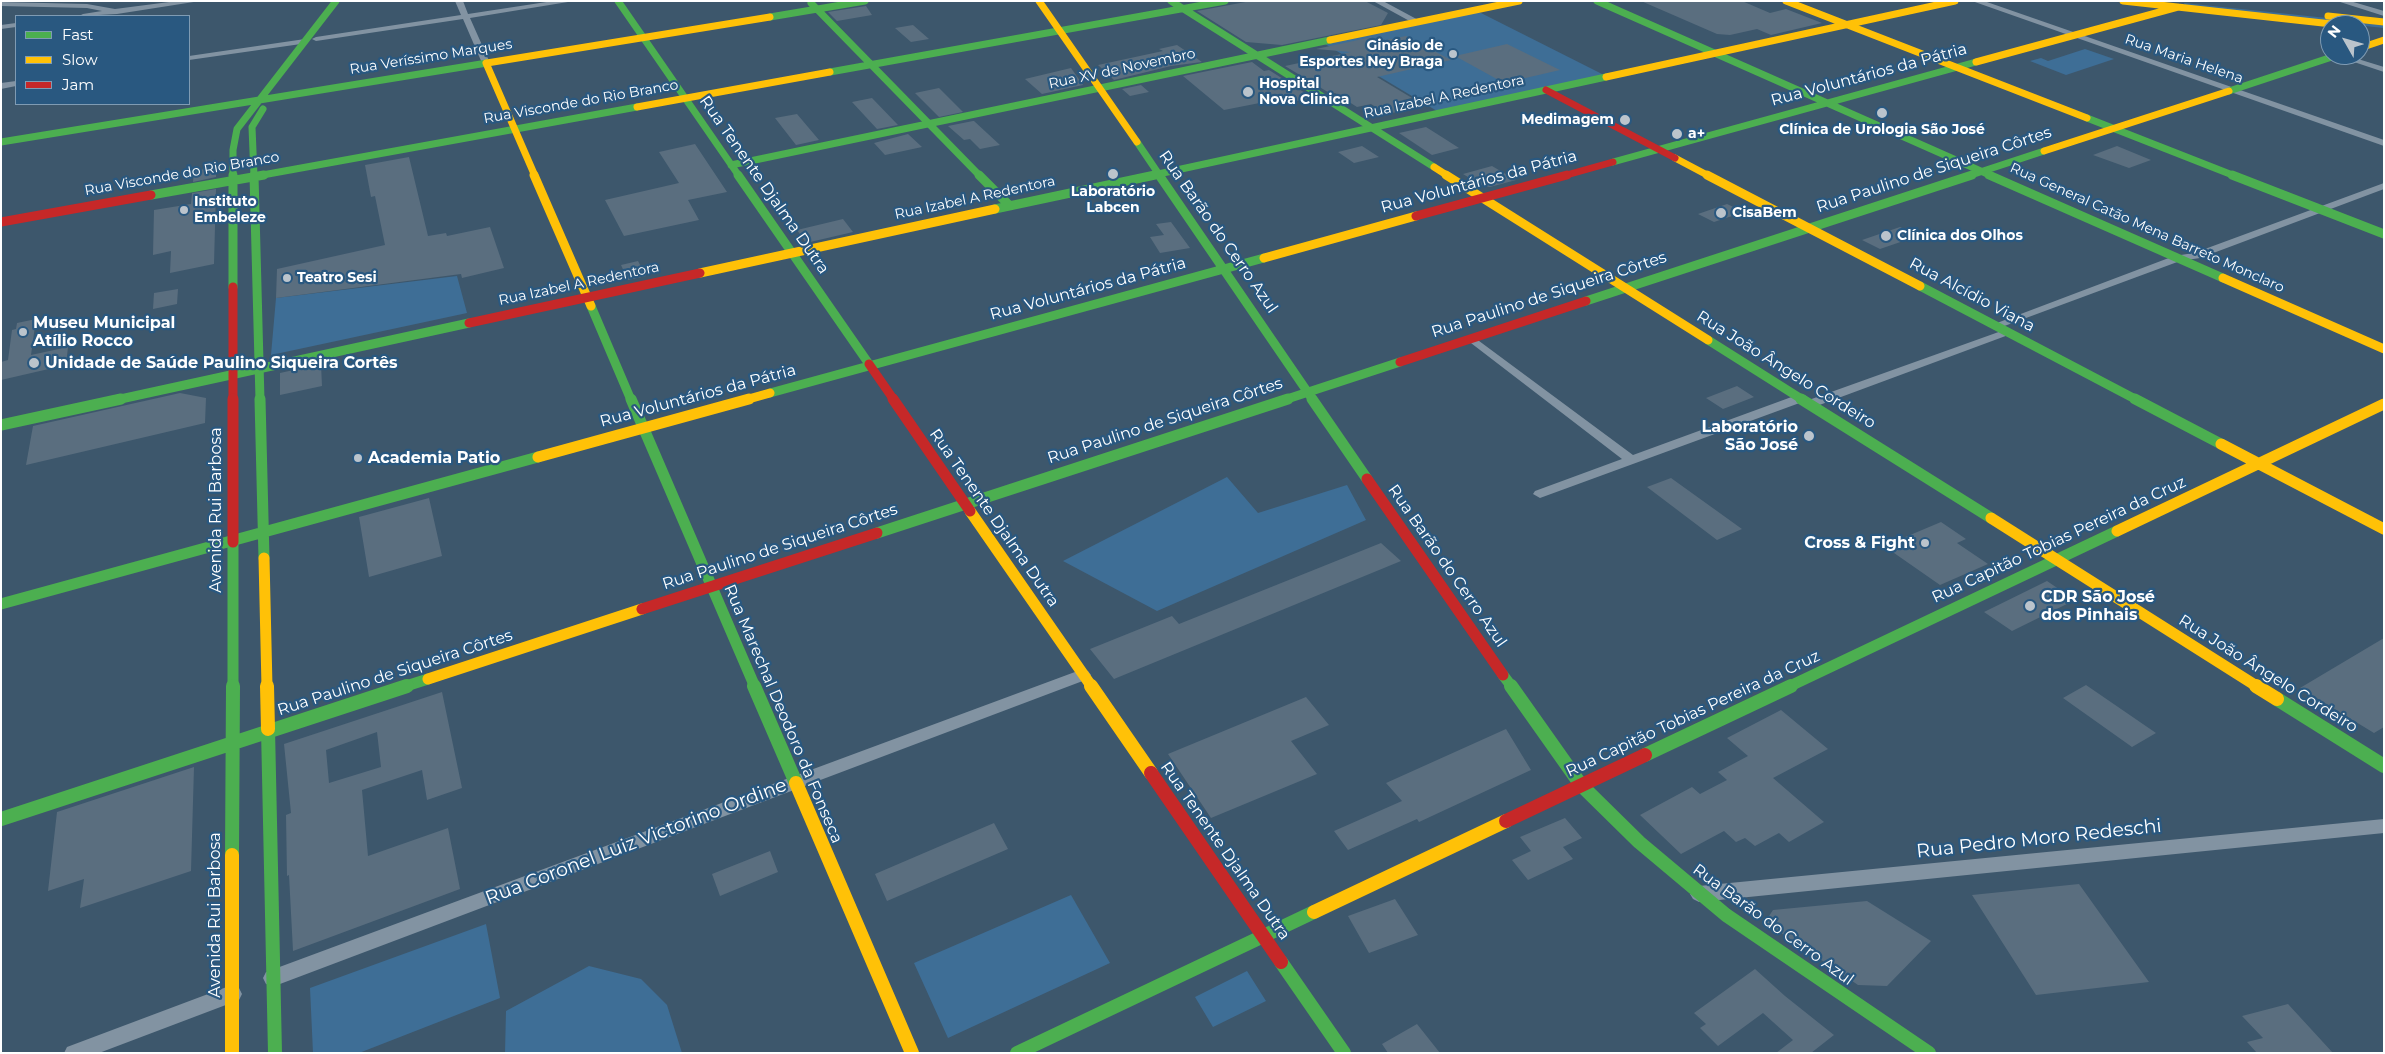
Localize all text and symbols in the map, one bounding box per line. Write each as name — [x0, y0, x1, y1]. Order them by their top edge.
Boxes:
legend — [15, 15, 190, 105]
north arrow — [2320, 15, 2370, 65]
text: N — [2323, 21, 2345, 41]
text: Fast — [62, 25, 93, 44]
street label: Rua Maria Helena — [2123, 31, 2245, 87]
street label: Rua Veríssimo Marques — [349, 36, 513, 78]
place label: Ginásio de Esportes Ney Braga — [1299, 38, 1443, 70]
street label: Rua Voluntários da Pátria — [1769, 40, 1969, 110]
street label: Rua XV de Novembro — [1047, 45, 1197, 93]
marker: Ginásio de Esportes Ney Braga — [1447, 48, 1459, 60]
text: Slow — [62, 50, 98, 69]
street label: Rua Izabel A Redentora — [1362, 72, 1526, 122]
text: Jam — [62, 75, 94, 94]
place label: Hospital Nova Clinica — [1259, 76, 1349, 108]
street label: Rua Visconde do Rio Branco — [482, 77, 680, 127]
marker: Hospital Nova Clinica — [1241, 85, 1255, 99]
street label: Rua Tenente Djalma Dutra — [695, 92, 833, 278]
marker: Clínica de Urologia São José — [1875, 106, 1889, 120]
place label: Medimagem — [1521, 112, 1614, 128]
marker: Medimagem — [1618, 113, 1632, 127]
place label: Clínica de Urologia São José — [1779, 122, 1985, 138]
street label: Rua Paulino de Siqueira Côrtes — [1814, 123, 2054, 217]
place label: a+ — [1688, 126, 1705, 142]
marker: a+ — [1670, 127, 1684, 141]
street label: Rua Barão do Cerro Azul — [1154, 147, 1282, 317]
street label: Rua Voluntários da Pátria — [1379, 147, 1579, 217]
street label: Rua Visconde do Rio Branco — [83, 149, 281, 199]
street label: Rua General Catão Mena Barreto Monclaro — [2007, 160, 2287, 296]
marker: Laboratório Labcen — [1106, 167, 1120, 181]
street label: Rua Izabel A Redentora — [893, 173, 1057, 223]
place label: Laboratório Labcen — [1071, 184, 1155, 216]
place label: Instituto Embeleze — [194, 194, 266, 226]
marker: Instituto Embeleze — [178, 204, 190, 216]
place label: CisaBem — [1732, 205, 1797, 221]
marker: CisaBem — [1714, 206, 1728, 220]
place label: Clínica dos Olhos — [1897, 228, 2023, 244]
marker: Clínica dos Olhos — [1879, 229, 1893, 243]
street label: Rua Paulino de Siqueira Côrtes — [1429, 248, 1669, 342]
street label: Rua Voluntários da Pátria — [988, 254, 1188, 324]
street label: Rua Alcídio Viana — [1906, 254, 2038, 336]
street label: Rua Izabel A Redentora — [497, 259, 661, 309]
place label: Teatro Sesi — [297, 270, 377, 286]
marker: Teatro Sesi — [281, 272, 293, 284]
street label: Rua João Ângelo Cordeiro — [1693, 307, 1879, 433]
place label: Museu Municipal Atílio Rocco — [33, 313, 175, 351]
marker: Museu Municipal Atílio Rocco — [17, 326, 29, 338]
place label: Unidade de Saúde Paulino Siqueira Cortês — [45, 353, 398, 373]
marker: Unidade de Saúde Paulino Siqueira Cortês — [27, 356, 41, 370]
street label: Rua Voluntários da Pátria — [598, 361, 798, 431]
street label: Rua Paulino de Siqueira Côrtes — [1045, 374, 1285, 468]
place label: Laboratório São José — [1701, 417, 1798, 455]
street label: Rua Tenente Djalma Dutra — [925, 425, 1063, 611]
street label: Avenida Rui Barbosa — [206, 427, 226, 593]
marker: Laboratório São José — [1802, 429, 1816, 443]
place label: Academia Patio — [368, 448, 500, 468]
marker: Academia Patio — [352, 452, 364, 464]
street label: Rua Capitão Tobias Pereira da Cruz — [1929, 473, 2189, 607]
street label: Rua Barão do Cerro Azul — [1383, 481, 1511, 651]
street label: Rua Paulino de Siqueira Côrtes — [660, 500, 900, 594]
place label: Cross & Fight — [1804, 533, 1915, 553]
marker: Cross & Fight — [1919, 537, 1931, 549]
street label: Rua Marechal Deodoro da Fonseca — [720, 582, 846, 846]
place label: CDR São José dos Pinhais — [2041, 587, 2155, 625]
marker: CDR São José dos Pinhais — [2023, 599, 2037, 613]
street label: Rua João Ângelo Cordeiro — [2175, 611, 2361, 737]
street label: Rua Paulino de Siqueira Côrtes — [275, 626, 515, 720]
street label: Rua Capitão Tobias Pereira da Cruz — [1563, 647, 1823, 781]
street label: Rua Tenente Djalma Dutra — [1156, 758, 1294, 944]
street label: Rua Coronel Luiz Victorino Ordine — [482, 774, 790, 910]
street label: Rua Pedro Moro Redeschi — [1915, 815, 2163, 863]
street label: Avenida Rui Barbosa — [205, 832, 225, 998]
street label: Rua Barão do Cerro Azul — [1689, 860, 1857, 990]

